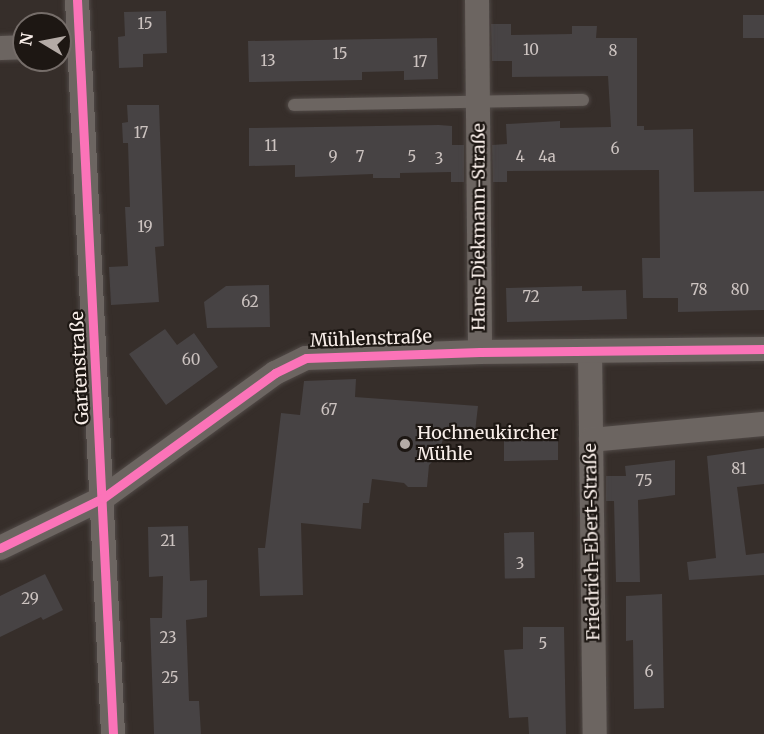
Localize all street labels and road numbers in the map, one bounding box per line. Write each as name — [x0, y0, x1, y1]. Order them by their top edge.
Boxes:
street label: Hans-Diekmann-Straße — [468, 123, 490, 331]
street label: Gartenstraße — [66, 311, 94, 425]
street label: Mühlenstraße — [310, 326, 432, 352]
street label: Friedrich-Ebert-Straße — [579, 443, 605, 641]

